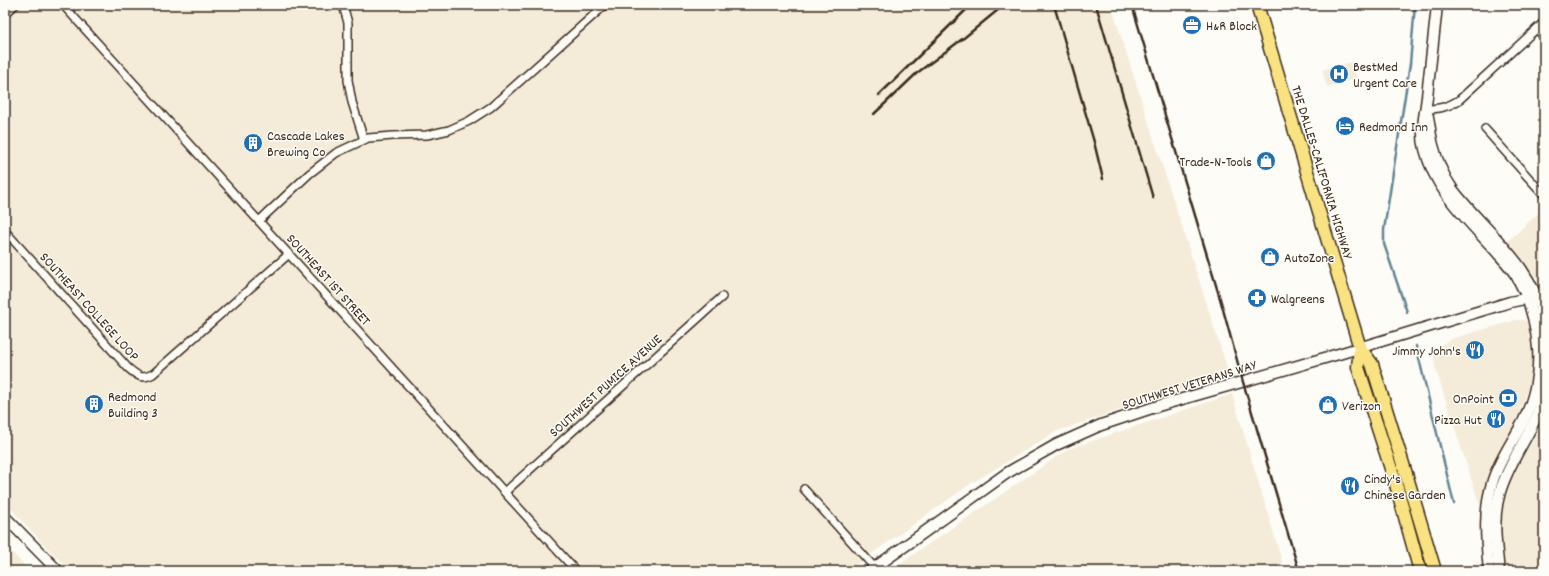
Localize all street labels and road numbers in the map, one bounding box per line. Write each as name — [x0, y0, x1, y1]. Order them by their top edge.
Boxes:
street label: THE DALLES-CALIFORNIA HIGHWAY — [1285, 83, 1357, 263]
street label: SOUTHEAST 1ST STREET — [281, 230, 375, 331]
street label: SOUTHEAST COLLEGE LOOP — [34, 249, 143, 366]
street label: SOUTHWEST PUMICE AVENUE — [545, 330, 668, 443]
street label: SOUTHWEST VETERANS WAY — [1120, 356, 1260, 416]

